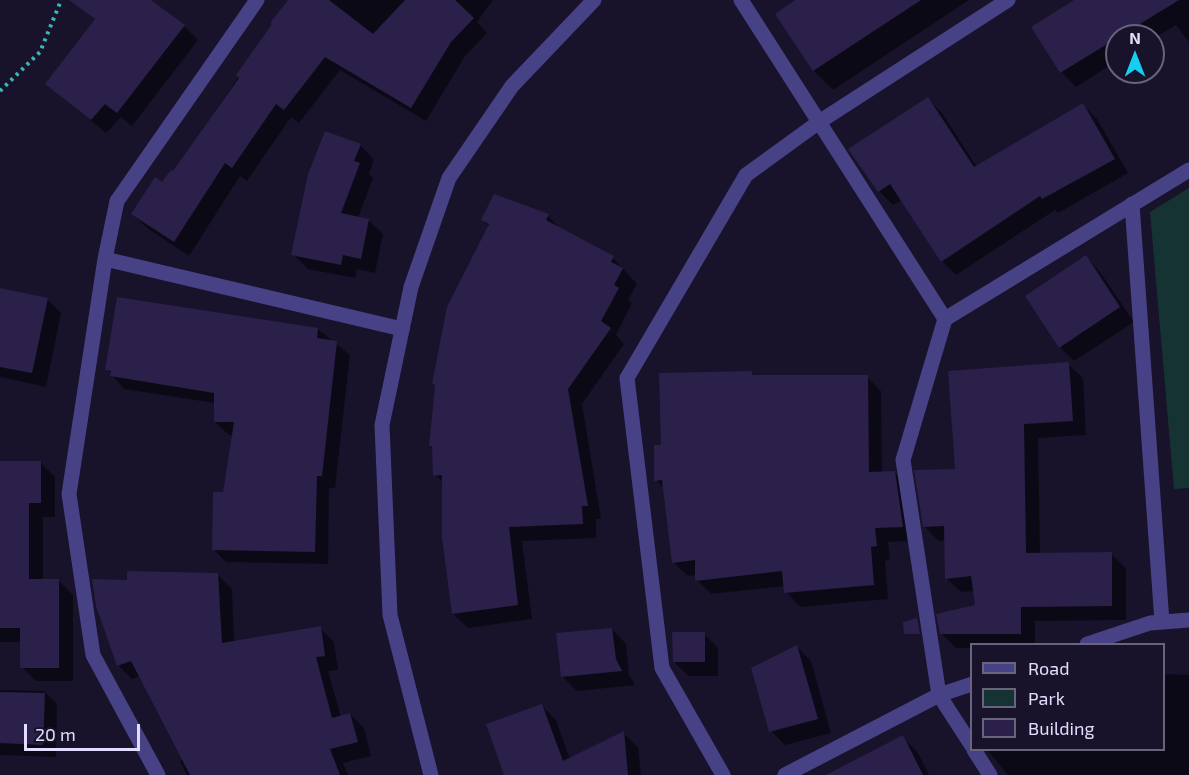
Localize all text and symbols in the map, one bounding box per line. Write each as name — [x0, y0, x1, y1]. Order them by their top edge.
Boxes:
north arrow — [1105, 24, 1165, 84]
text: N — [1129, 28, 1141, 47]
legend — [970, 643, 1165, 751]
text: Road — [1028, 657, 1069, 679]
text: Park — [1028, 687, 1065, 709]
scale bar — [27, 712, 142, 750]
text: Building — [1028, 717, 1095, 739]
text: 20 m — [35, 723, 76, 745]

